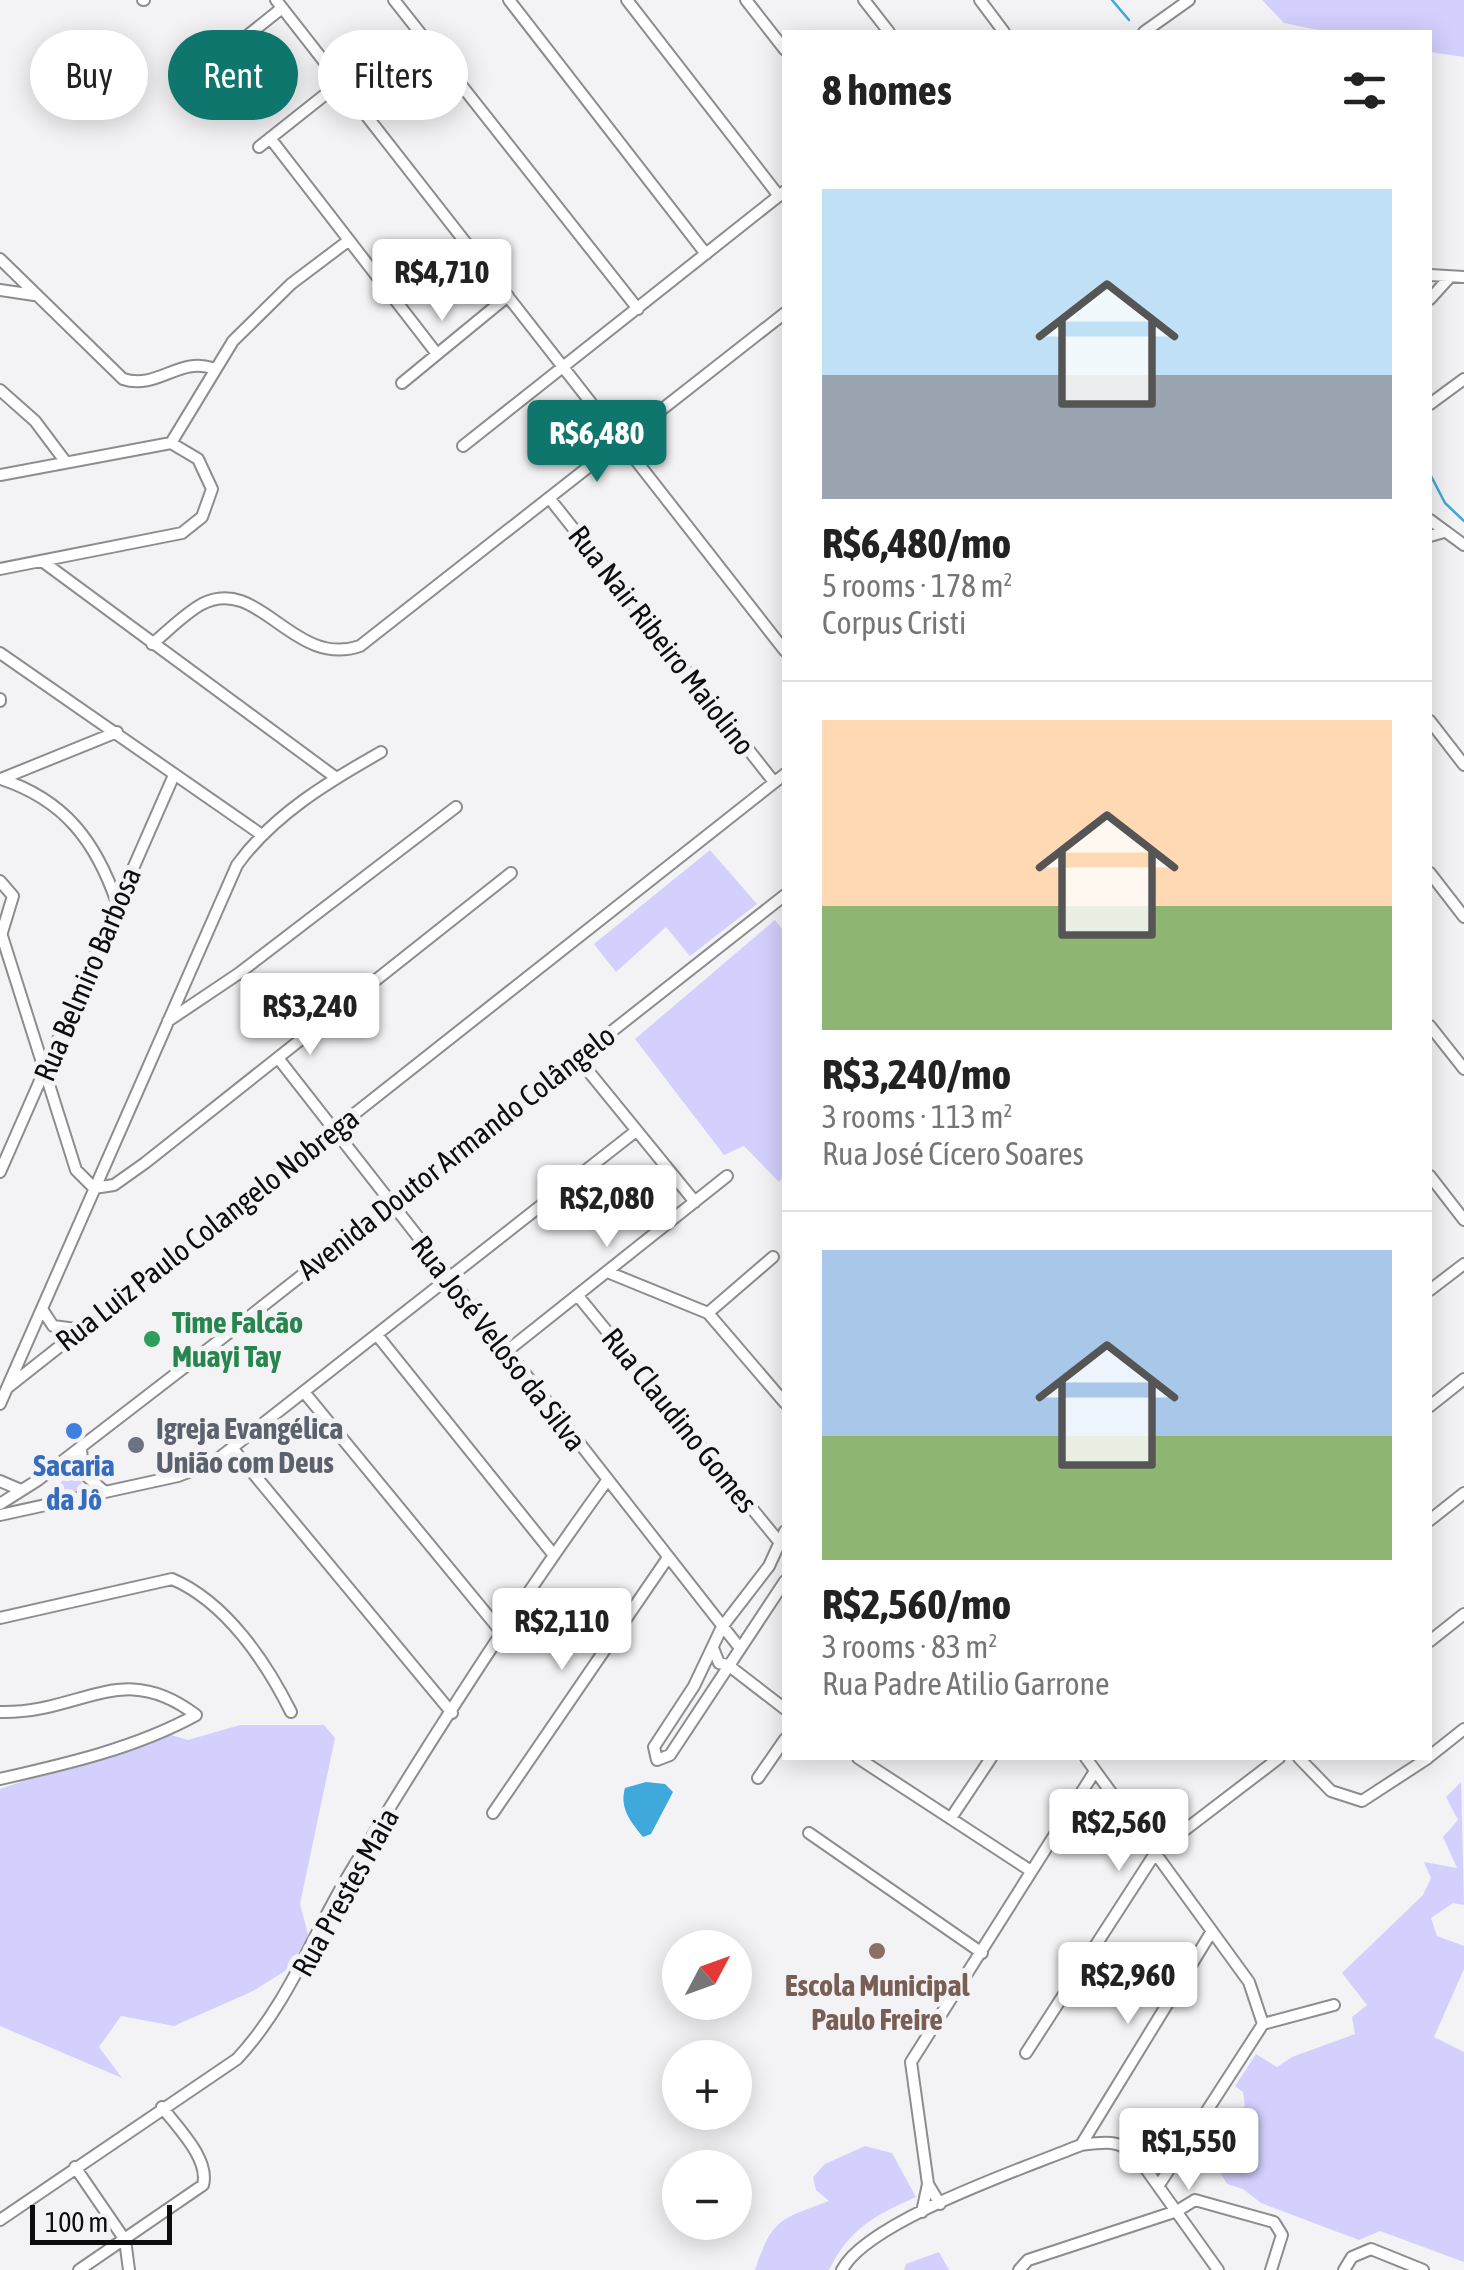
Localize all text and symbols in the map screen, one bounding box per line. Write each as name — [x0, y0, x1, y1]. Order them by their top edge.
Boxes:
chip: Buy — [30, 30, 148, 120]
chip: Rent — [168, 30, 298, 120]
chip: Filters — [318, 30, 468, 120]
icon: filters — [1337, 63, 1392, 118]
text: 8 homes — [822, 66, 952, 114]
pin: R$4,710 — [350, 239, 534, 324]
text: R$4,710 — [394, 253, 490, 290]
icon: home — [1017, 254, 1197, 434]
pin: R$6,480 — [505, 400, 689, 485]
text: R$6,480 — [549, 414, 645, 451]
street label: Rua Nair Ribeiro Maiolino — [562, 519, 762, 761]
text: R$6,480/mo — [822, 519, 1011, 567]
text: 5 rooms · 178 m² — [822, 567, 1012, 604]
text: Corpus Cristi — [822, 604, 966, 641]
icon: home — [1017, 785, 1197, 965]
street label: Rua Belmiro Barbosa — [27, 862, 147, 1086]
pin: R$3,240 — [218, 973, 402, 1058]
text: R$3,240 — [262, 987, 358, 1024]
street label: Avenida Doutor Armando Colângelo — [291, 1018, 621, 1286]
text: R$3,240/mo — [822, 1050, 1011, 1098]
text: 3 rooms · 113 m² — [822, 1098, 1012, 1135]
street label: Rua Luiz Paulo Colangelo Nobrega — [49, 1100, 365, 1358]
text: Rua José Cícero Soares — [822, 1135, 1084, 1172]
pin: R$2,080 — [515, 1165, 699, 1250]
text: R$2,080 — [559, 1179, 655, 1216]
street label: Rua José Veloso da Silva — [405, 1229, 593, 1457]
place label: Time Falcão Muayi Tay — [172, 1305, 303, 1373]
icon: home — [1017, 1315, 1197, 1495]
street label: Rua Claudino Gomes — [595, 1321, 765, 1519]
marker: Time Falcão Muayi Tay — [141, 1328, 163, 1350]
place label: Igreja Evangélica União com Deus — [156, 1411, 343, 1479]
marker: Sacaria da Jô — [63, 1420, 85, 1442]
marker: Igreja Evangélica União com Deus — [125, 1434, 147, 1456]
place label: Sacaria da Jô — [33, 1448, 115, 1516]
text: R$2,560/mo — [822, 1580, 1011, 1628]
pin: R$2,110 — [470, 1588, 654, 1673]
text: R$2,110 — [514, 1602, 610, 1639]
text: 3 rooms · 83 m² — [822, 1628, 997, 1665]
text: Rua Padre Atilio Garrone — [822, 1665, 1110, 1702]
pin: R$2,560 — [1027, 1789, 1211, 1874]
street label: Rua Prestes Maia — [285, 1802, 405, 1982]
text: R$2,560 — [1071, 1803, 1167, 1840]
north arrow — [662, 1930, 752, 2020]
map controls — [662, 1930, 752, 2240]
marker: Escola Municipal Paulo Freire — [866, 1940, 888, 1962]
pin: R$2,960 — [1036, 1942, 1220, 2027]
text: R$2,960 — [1080, 1956, 1176, 1993]
place label: Escola Municipal Paulo Freire — [785, 1968, 970, 2036]
button: + — [662, 2040, 752, 2130]
pin: R$1,550 — [1097, 2108, 1281, 2193]
text: R$1,550 — [1141, 2122, 1237, 2159]
button: − — [662, 2150, 752, 2240]
scale bar — [30, 2200, 172, 2244]
text: 100 m — [45, 2206, 108, 2238]

